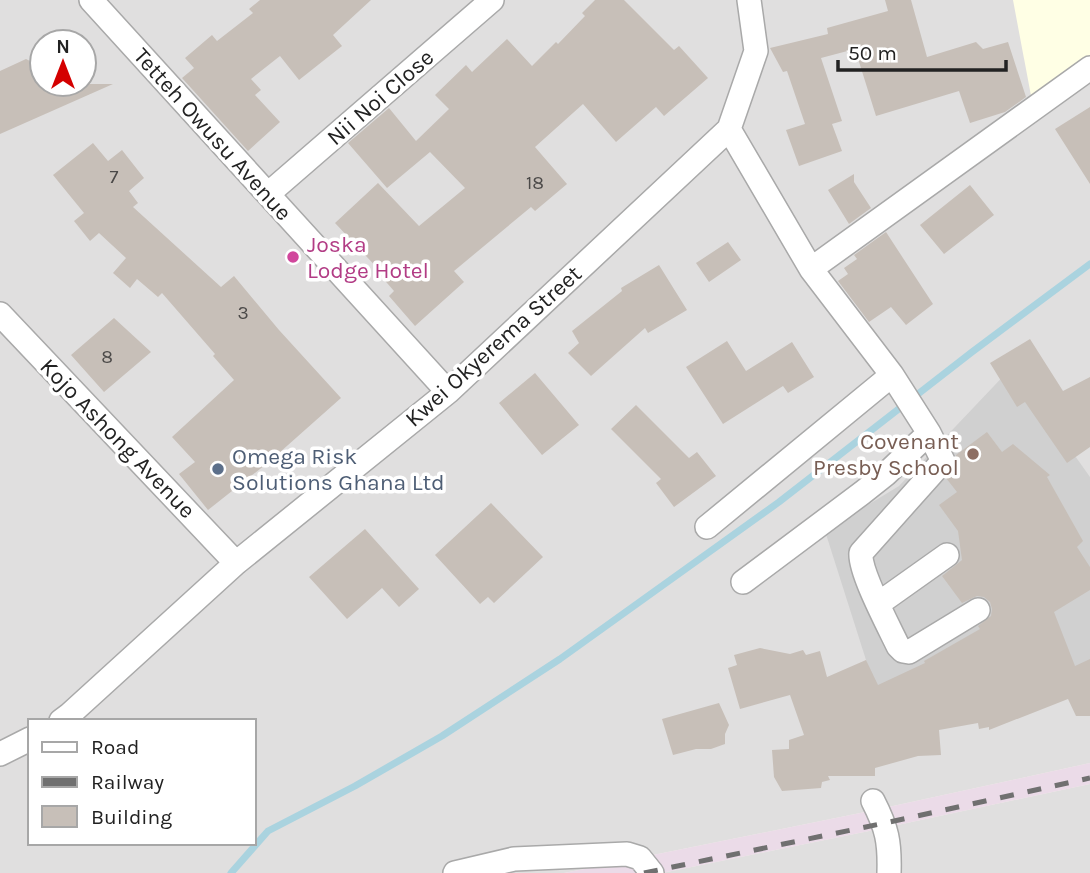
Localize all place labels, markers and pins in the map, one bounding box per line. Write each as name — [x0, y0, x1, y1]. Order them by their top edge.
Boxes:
place label: Joska Lodge Hotel — [307, 231, 429, 284]
marker: Joska Lodge Hotel — [285, 249, 301, 265]
place label: Covenant Presby School — [813, 428, 959, 481]
place label: Omega Risk Solutions Ghana Ltd — [232, 443, 445, 496]
marker: Covenant Presby School — [965, 446, 981, 462]
marker: Omega Risk Solutions Ghana Ltd — [210, 461, 226, 477]

